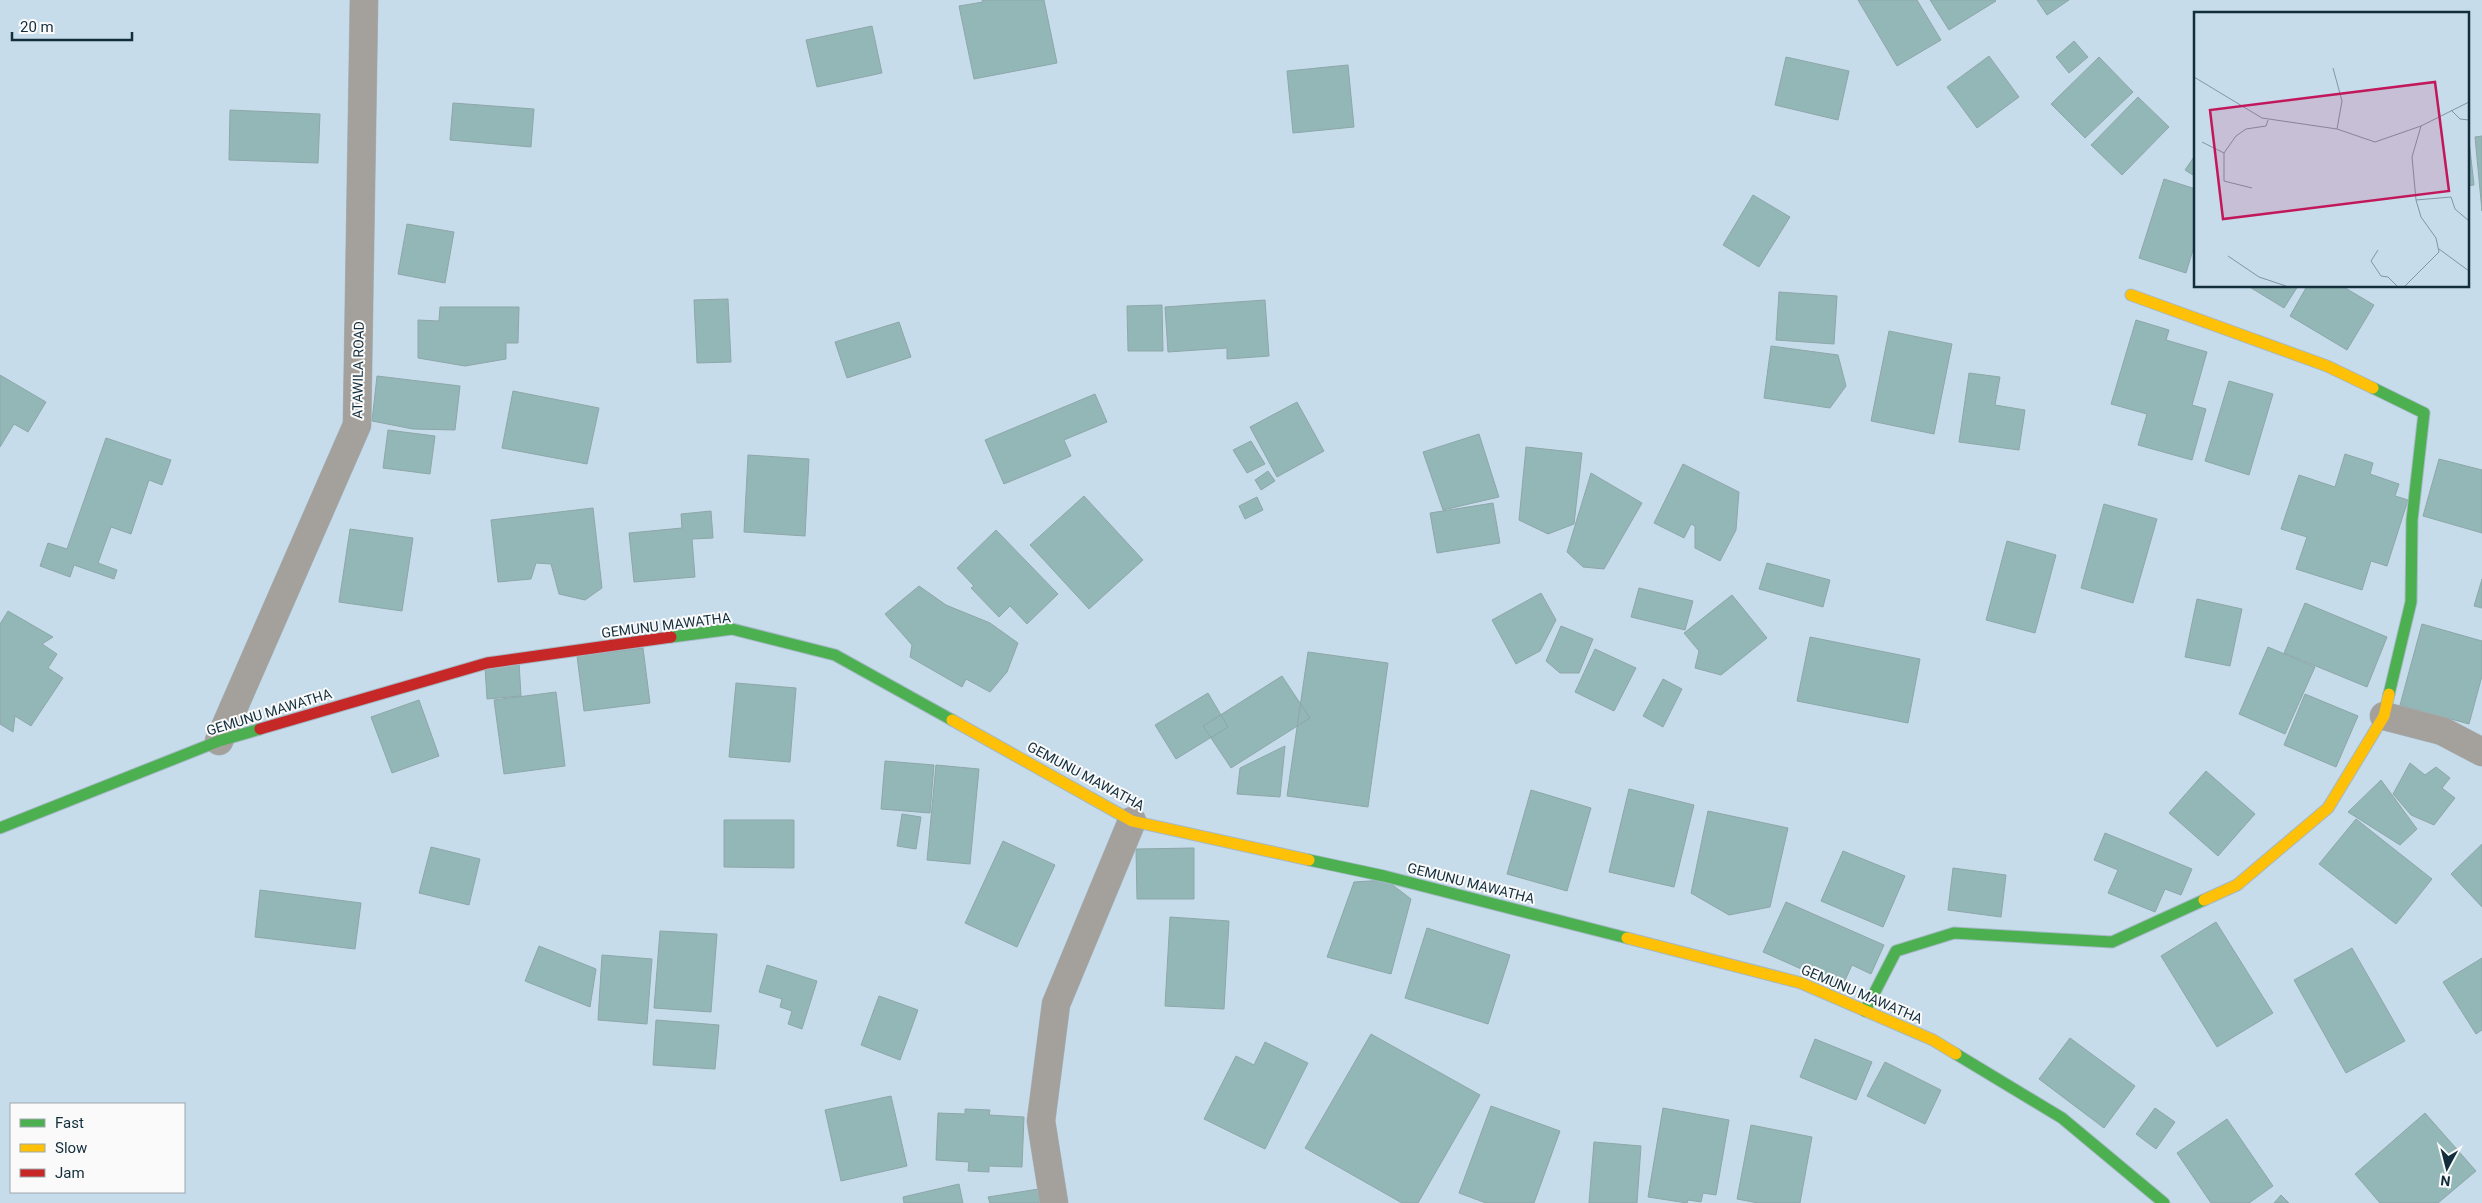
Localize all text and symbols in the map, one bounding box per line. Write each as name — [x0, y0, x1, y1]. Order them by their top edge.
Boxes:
scale bar — [12, 10, 132, 42]
inset map — [2194, 12, 2470, 288]
text: 20 m — [20, 18, 54, 36]
street label: ATAWILA ROAD — [349, 321, 367, 419]
street label: GEMUNU MAWATHA — [600, 609, 732, 641]
street label: GEMUNU MAWATHA — [204, 685, 334, 739]
street label: GEMUNU MAWATHA — [1025, 738, 1147, 814]
street label: GEMUNU MAWATHA — [1406, 859, 1536, 907]
street label: GEMUNU MAWATHA — [1799, 961, 1925, 1027]
legend — [10, 1103, 185, 1193]
text: Fast — [55, 1114, 84, 1132]
text: Slow — [55, 1139, 87, 1157]
north arrow — [2422, 1143, 2472, 1193]
text: Jam — [55, 1164, 85, 1182]
text: N — [2440, 1172, 2451, 1189]

